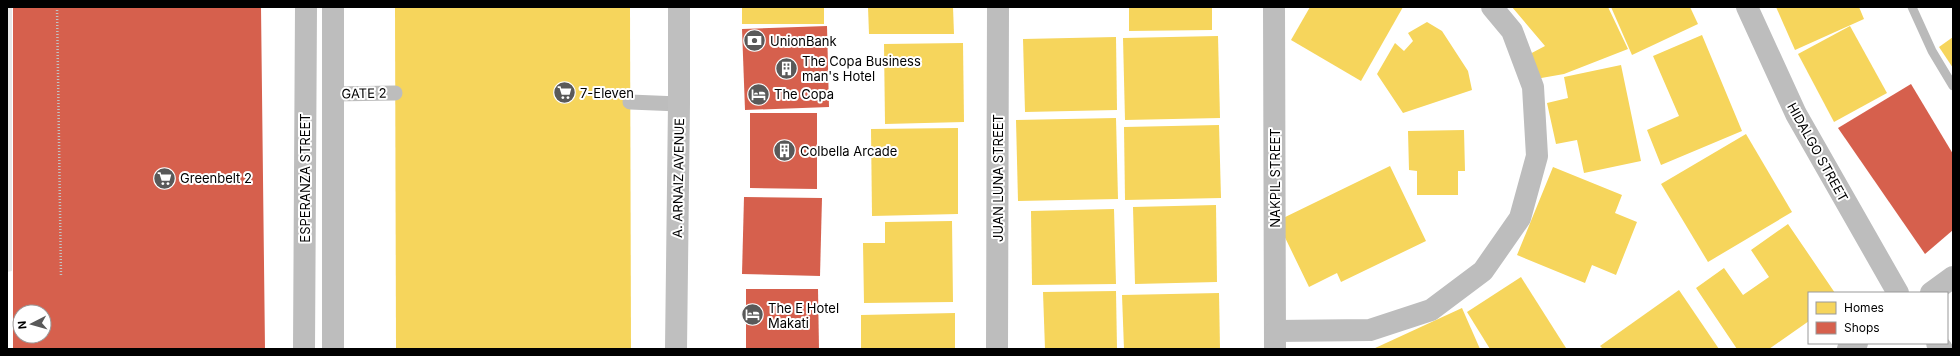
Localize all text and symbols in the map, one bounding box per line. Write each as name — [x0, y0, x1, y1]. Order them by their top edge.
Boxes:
bank icon: UnionBank — [741, 28, 767, 54]
place label: UnionBank — [770, 33, 837, 49]
place label: The Copa Business man's Hotel — [802, 53, 921, 84]
building icon: The Copa Business man's Hotel — [773, 55, 799, 81]
supermarket icon: 7-Eleven — [551, 80, 577, 106]
hotel icon: The Copa — [746, 81, 772, 107]
street label: GATE 2 — [341, 85, 387, 101]
place label: 7-Eleven — [580, 85, 634, 101]
place label: The Copa — [774, 86, 834, 102]
street label: HIDALGO STREET — [1784, 100, 1852, 204]
street label: ESPERANZA STREET — [297, 113, 313, 243]
street label: JUAN LUNA STREET — [990, 114, 1006, 242]
street label: A. ARNAIZ AVENUE — [669, 118, 687, 238]
street label: NAKPIL STREET — [1267, 128, 1283, 228]
building icon: Colbella Arcade — [771, 138, 797, 164]
place label: Colbella Arcade — [800, 143, 897, 159]
supermarket icon: Greenbelt 2 — [151, 165, 177, 191]
place label: Greenbelt 2 — [180, 170, 252, 186]
legend — [1808, 292, 1948, 344]
place label: The E Hotel Makati — [768, 300, 839, 331]
text: Homes — [1844, 300, 1884, 315]
hotel icon: The E Hotel Makati — [739, 302, 765, 328]
north arrow — [12, 304, 52, 344]
text: N — [15, 320, 29, 330]
text: Shops — [1844, 320, 1880, 335]

